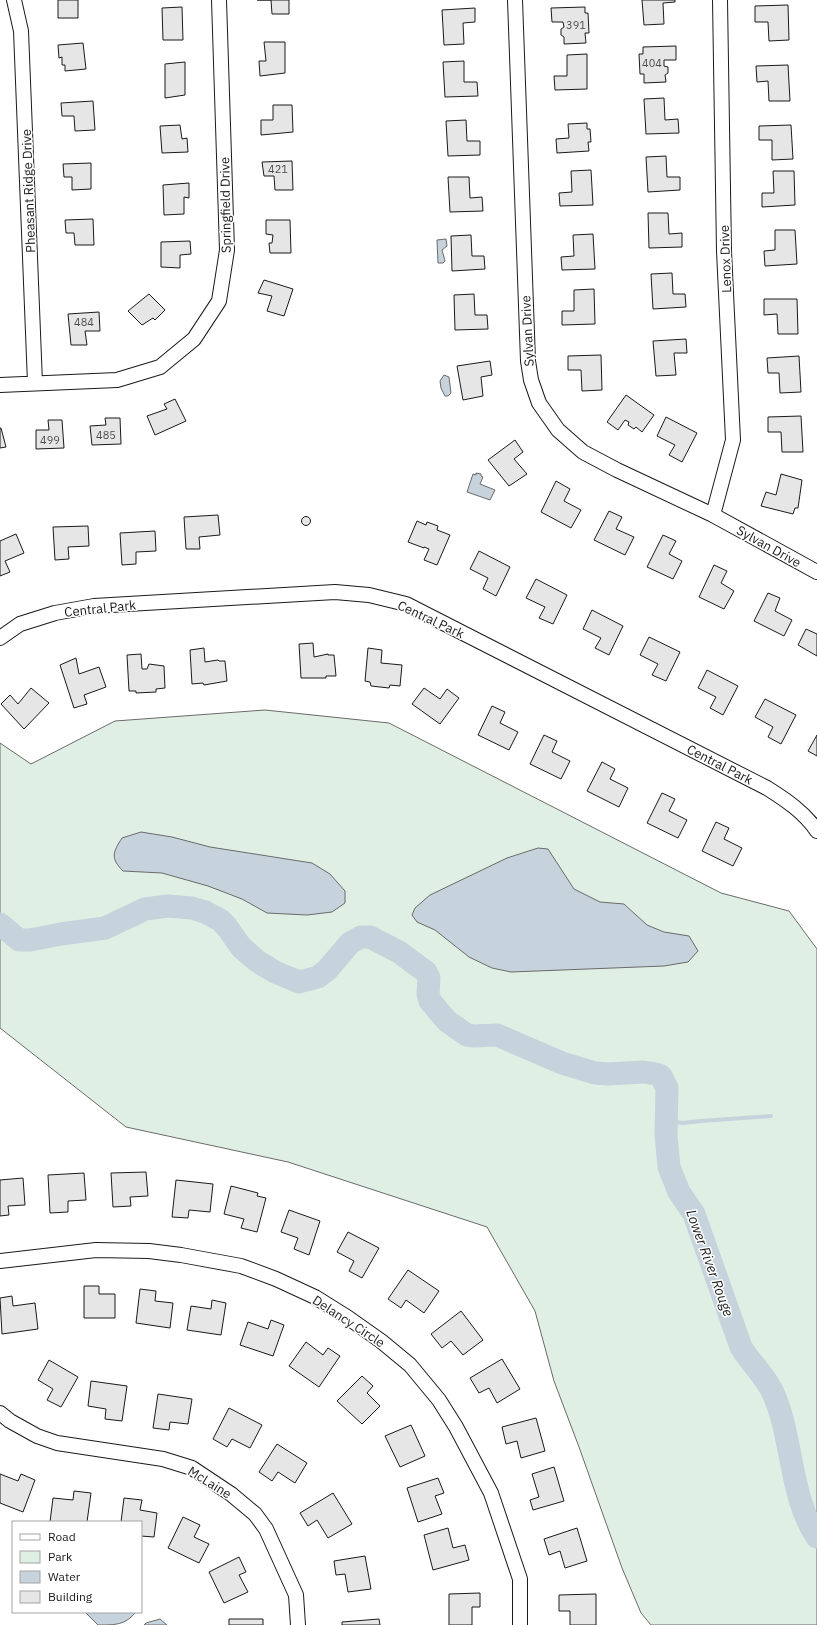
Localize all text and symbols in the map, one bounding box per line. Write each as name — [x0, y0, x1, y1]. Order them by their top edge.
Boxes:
house number: 391 — [566, 18, 586, 32]
house number: 404 — [642, 56, 662, 70]
street label: Pheasant Ridge Drive — [18, 129, 39, 253]
street label: Springfield Drive — [216, 157, 235, 253]
house number: 421 — [268, 162, 288, 176]
street label: Lenox Drive — [716, 225, 735, 293]
street label: Sylvan Drive — [517, 295, 538, 367]
house number: 484 — [74, 315, 94, 329]
house number: 485 — [96, 428, 116, 442]
house number: 499 — [40, 433, 60, 447]
street label: Sylvan Drive — [733, 522, 804, 571]
street label: Central Park — [63, 596, 137, 621]
street label: Central Park — [395, 597, 467, 642]
street label: Central Park — [684, 741, 756, 788]
water label: Lower River Rouge — [682, 1207, 738, 1319]
street label: Delancy Circle — [309, 1292, 388, 1351]
street label: McLaine — [185, 1462, 235, 1502]
legend — [12, 1521, 142, 1613]
text: Road — [48, 1529, 76, 1544]
text: Park — [48, 1549, 73, 1564]
text: Water — [48, 1569, 81, 1584]
text: Building — [48, 1589, 93, 1604]

